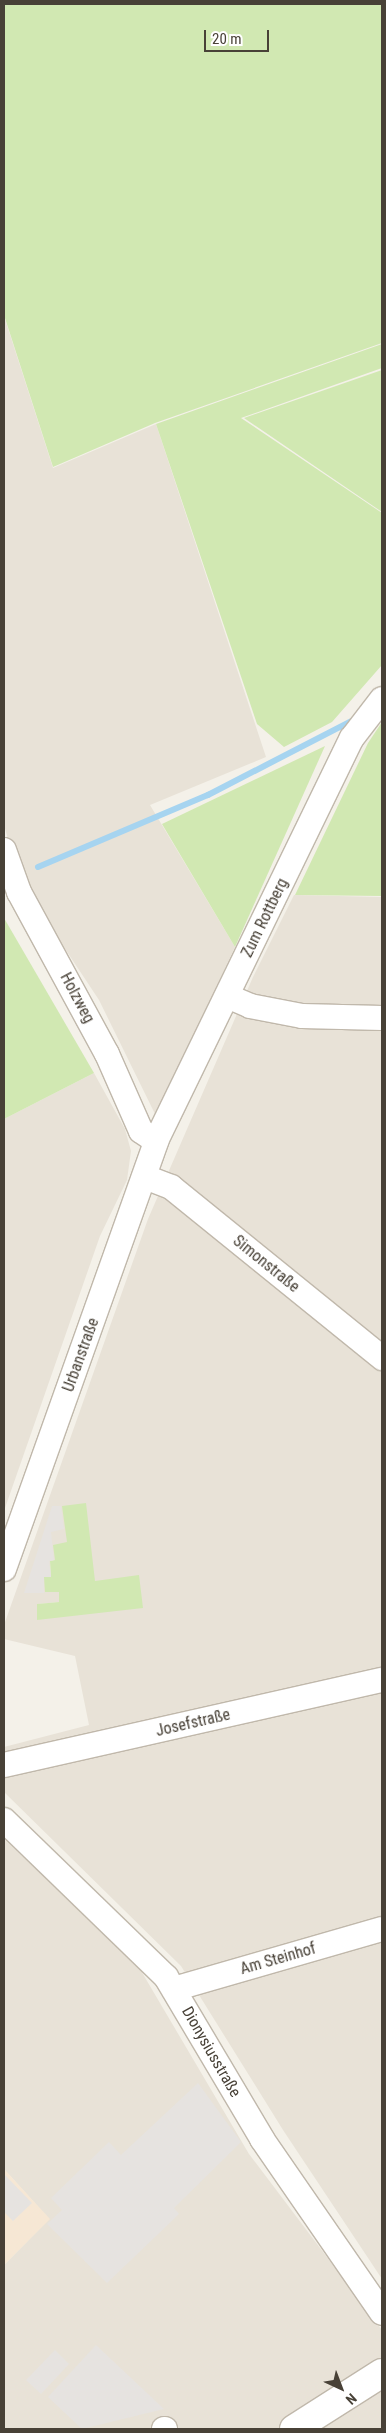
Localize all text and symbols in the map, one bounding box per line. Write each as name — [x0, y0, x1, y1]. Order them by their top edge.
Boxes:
scale bar — [206, 20, 271, 52]
text: 20 m — [212, 30, 242, 48]
street label: Zum Rottberg — [238, 875, 292, 961]
street label: Holzweg — [56, 969, 98, 1027]
street label: Simonstraße — [229, 1231, 303, 1297]
street label: Urbanstraße — [59, 1315, 103, 1395]
street label: Josefstraße — [154, 1705, 232, 1741]
street label: Am Steinhof — [238, 1939, 318, 1979]
street label: Dionysiusstraße — [177, 2003, 245, 2101]
north arrow — [316, 2363, 366, 2413]
text: N — [343, 2390, 360, 2408]

